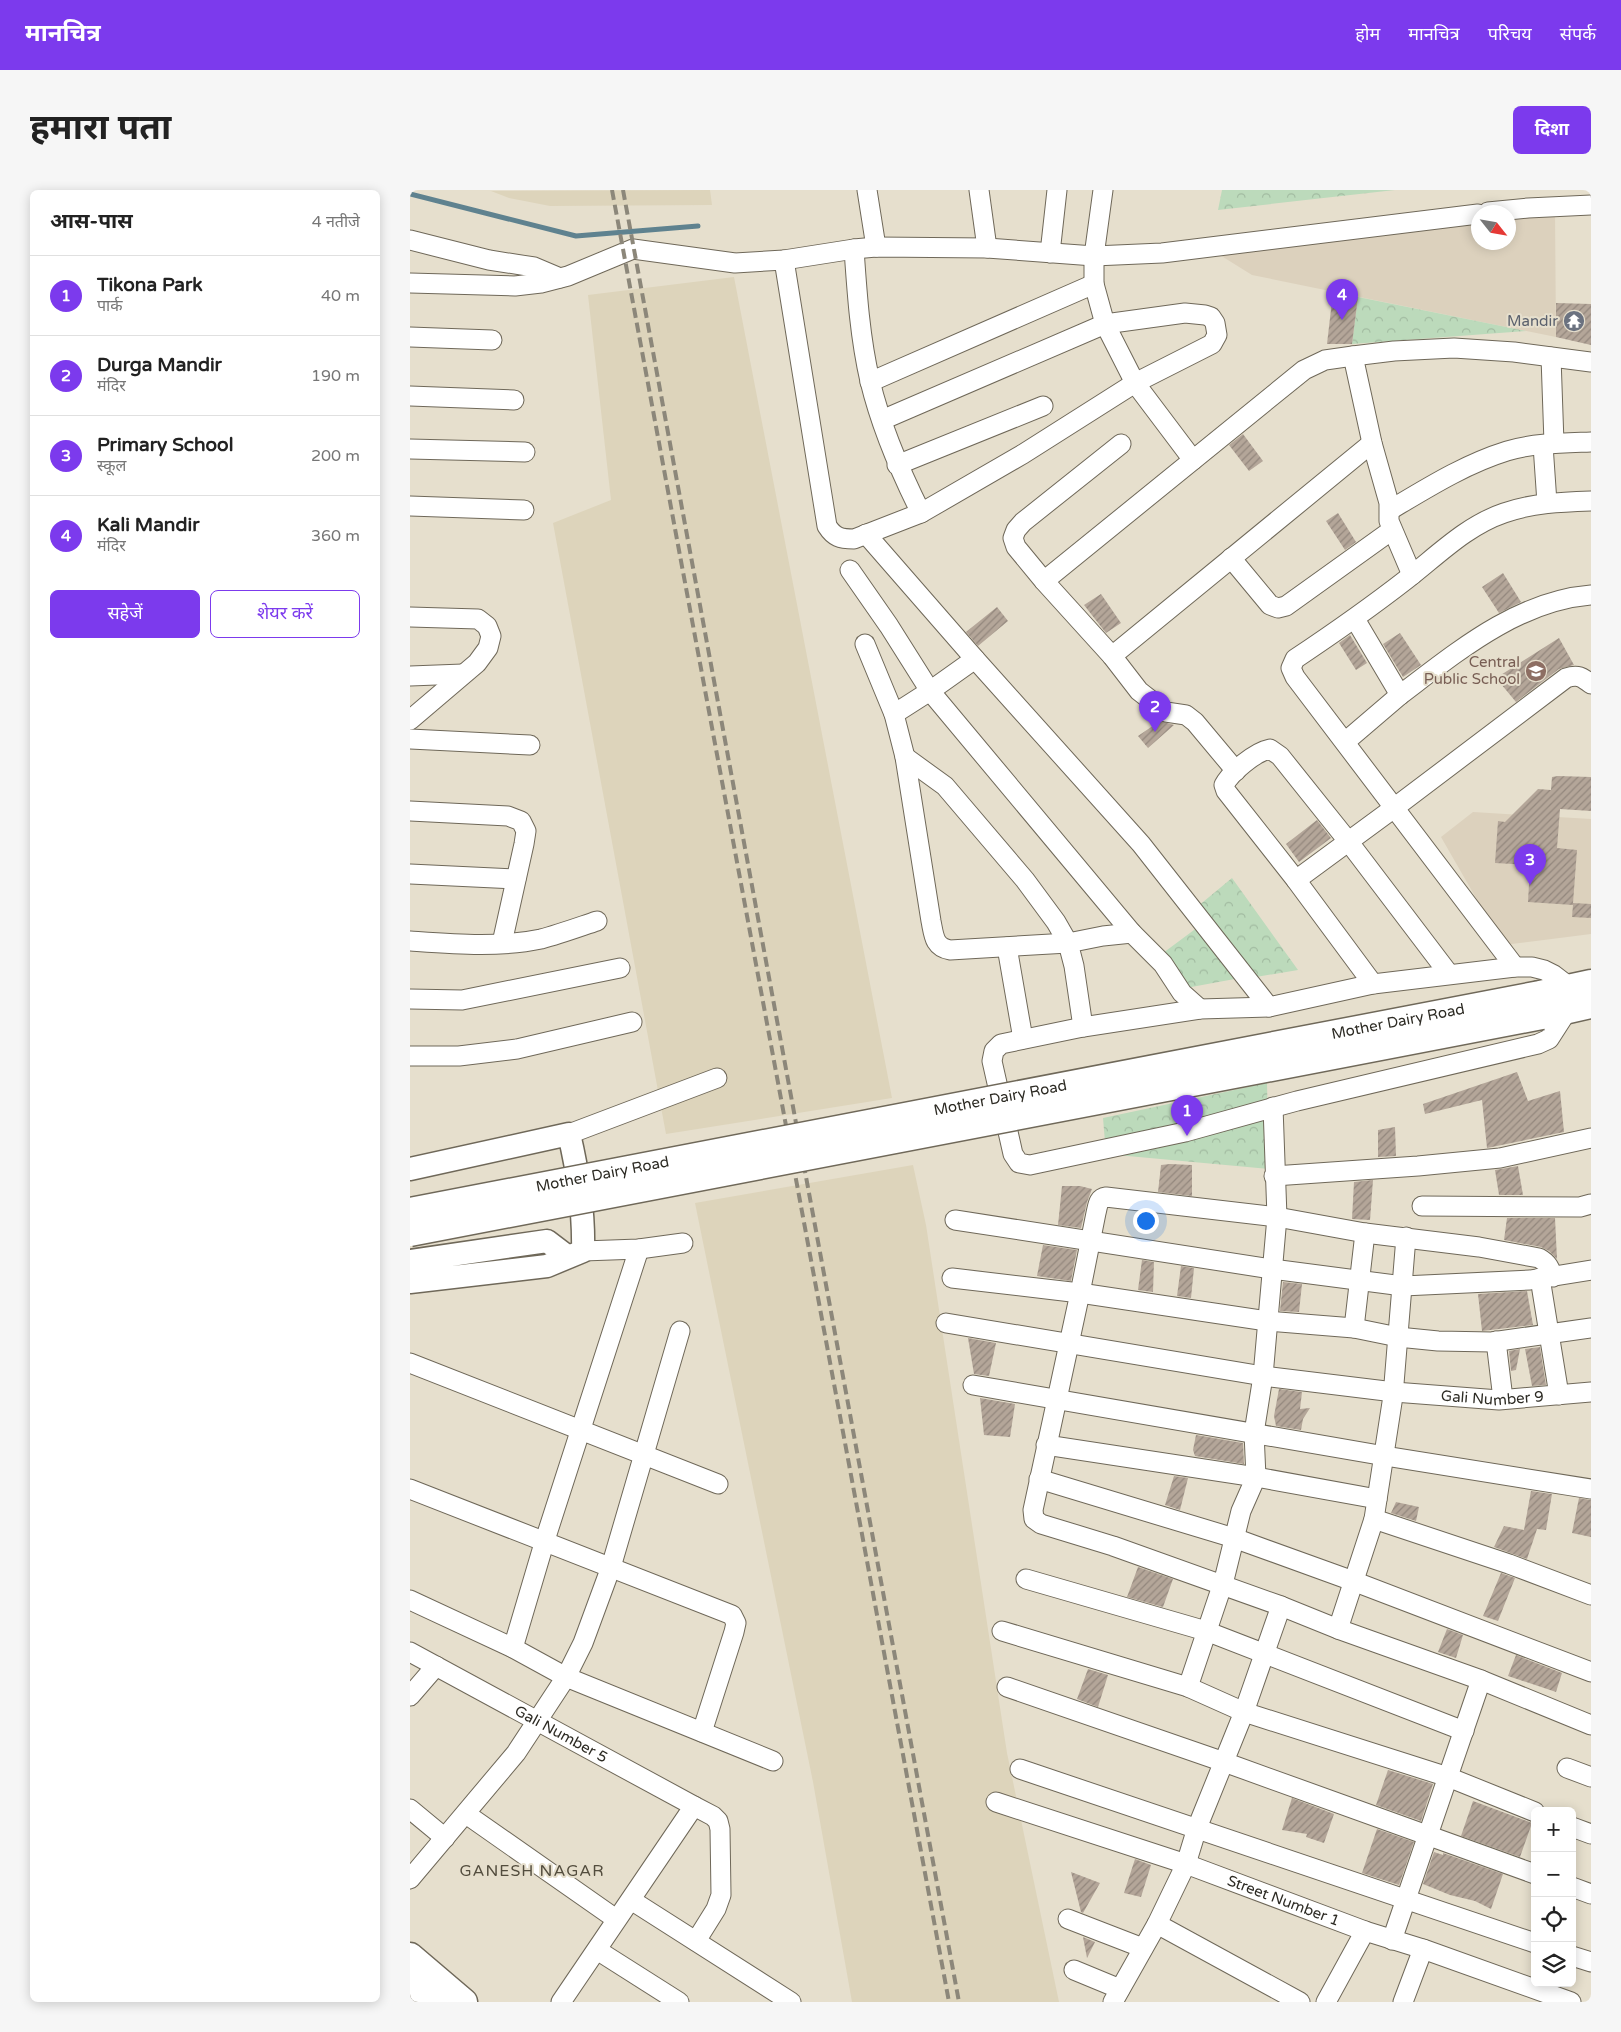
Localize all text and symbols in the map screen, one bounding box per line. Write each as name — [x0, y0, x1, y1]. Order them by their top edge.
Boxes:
text: मानचित्र — [25, 19, 101, 48]
text: होम — [1355, 23, 1380, 45]
text: मानचित्र — [1408, 23, 1460, 45]
text: परिचय — [1488, 23, 1532, 45]
text: संपर्क — [1560, 23, 1596, 45]
button: दिशा — [1513, 106, 1591, 154]
text: हमारा पता — [30, 107, 171, 149]
north arrow — [1471, 205, 1516, 250]
text: आस-पास — [50, 209, 133, 234]
text: 4 नतीजे — [312, 212, 360, 232]
text: Tikona Park — [97, 274, 203, 296]
pin: 4 — [1326, 279, 1358, 320]
text: 1 — [61, 286, 71, 306]
text: 40 m — [321, 286, 360, 306]
text: पार्क — [97, 296, 123, 316]
temple icon: Mandir — [1562, 309, 1586, 333]
place label: Mandir — [1507, 312, 1558, 330]
text: Durga Mandir — [97, 354, 222, 376]
text: 2 — [61, 366, 71, 386]
text: 190 m — [311, 366, 360, 386]
text: मंदिर — [97, 376, 126, 396]
text: Primary School — [97, 434, 233, 456]
text: 3 — [61, 446, 71, 466]
text: 200 m — [311, 446, 360, 466]
text: स्कूल — [97, 456, 126, 476]
text: Kali Mandir — [97, 514, 199, 536]
text: 4 — [61, 526, 71, 546]
text: 360 m — [311, 526, 360, 546]
text: मंदिर — [97, 536, 126, 556]
button: सहेजें — [50, 590, 200, 638]
button: शेयर करें — [210, 590, 360, 638]
place label: Central Public School — [1424, 653, 1520, 688]
school or university icon: Central Public School — [1524, 659, 1548, 683]
pin: 2 — [1139, 691, 1171, 732]
pin: 3 — [1514, 844, 1546, 885]
street label: Mother Dairy Road — [1330, 1000, 1466, 1043]
street label: Mother Dairy Road — [932, 1076, 1068, 1119]
pin: 1 — [1171, 1095, 1203, 1136]
street label: Mother Dairy Road — [534, 1152, 671, 1196]
your location — [1133, 1208, 1159, 1234]
street label: Gali Number 9 — [1440, 1387, 1544, 1409]
street label: Gali Number 5 — [512, 1702, 611, 1766]
map controls — [1531, 1807, 1576, 1987]
button: + — [1531, 1807, 1576, 1852]
button: − — [1531, 1852, 1576, 1897]
district label: GANESH NAGAR — [459, 1861, 605, 1881]
street label: Street Number 1 — [1225, 1871, 1342, 1930]
button: locate — [1531, 1897, 1576, 1942]
button: layers — [1531, 1942, 1576, 1987]

